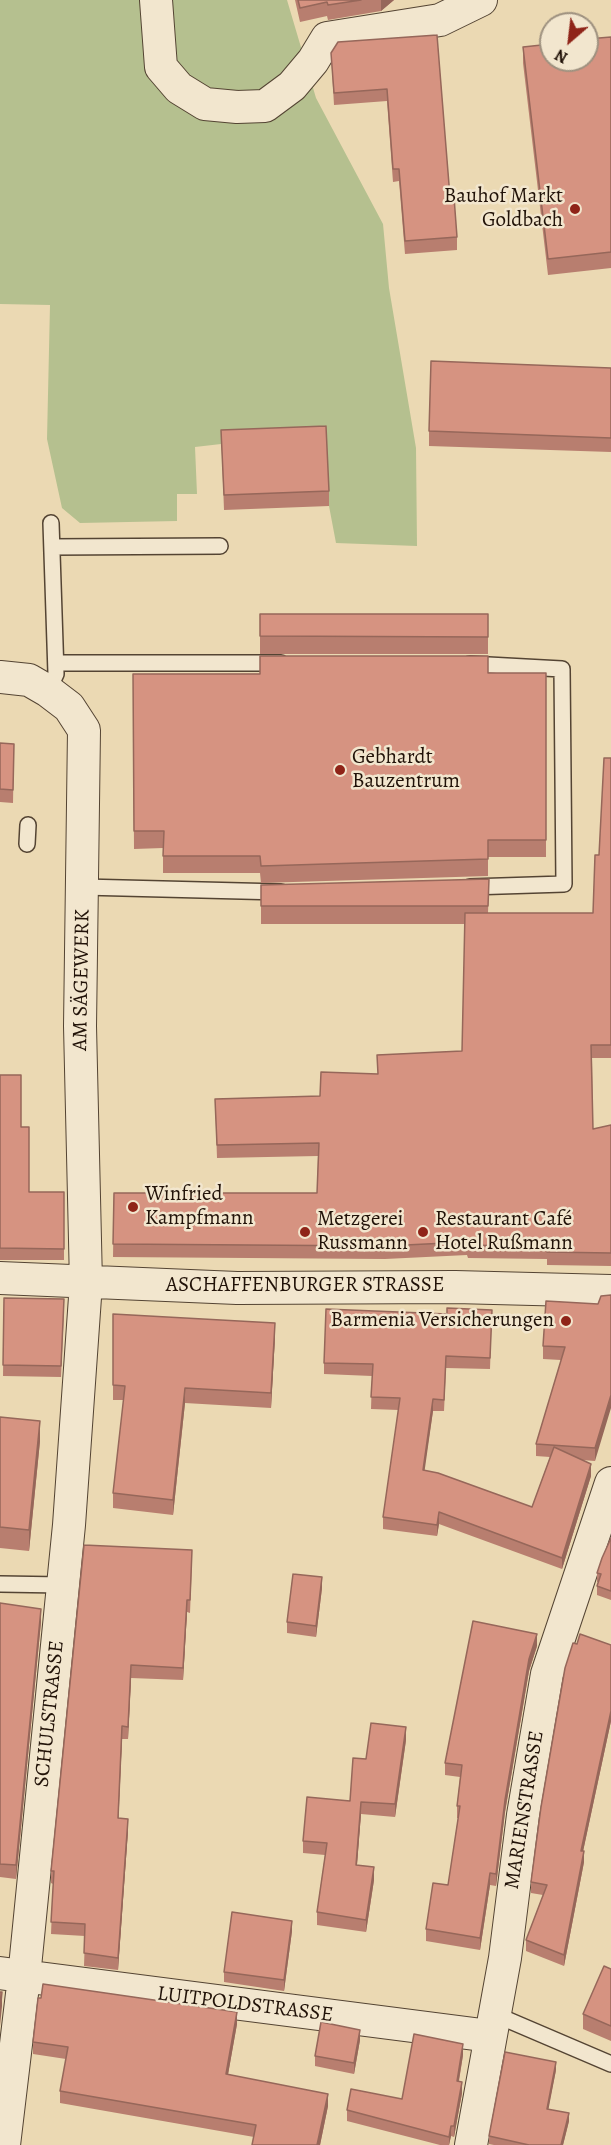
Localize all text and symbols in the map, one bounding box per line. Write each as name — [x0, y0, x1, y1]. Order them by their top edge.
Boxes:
north arrow — [539, 12, 599, 72]
text: N — [551, 44, 572, 69]
place label: Bauhof Markt Goldbach — [444, 184, 563, 234]
marker: Bauhof Markt Goldbach — [568, 202, 582, 216]
place label: Gebhardt Bauzentrum — [352, 745, 460, 795]
marker: Gebhardt Bauzentrum — [333, 763, 347, 777]
street label: AM SÄGEWERK — [68, 909, 96, 1051]
place label: Winfried Kampfmann — [145, 1182, 254, 1232]
marker: Winfried Kampfmann — [126, 1200, 140, 1214]
place label: Metzgerei Russmann — [317, 1207, 408, 1257]
place label: Restaurant Café Hotel Rußmann — [435, 1207, 573, 1257]
marker: Metzgerei Russmann — [298, 1225, 312, 1239]
marker: Restaurant Café Hotel Rußmann — [416, 1225, 430, 1239]
street label: ASCHAFFENBURGER STRASSE — [166, 1273, 444, 1299]
place label: Barmenia Versicherungen — [330, 1308, 554, 1334]
marker: Barmenia Versicherungen — [559, 1314, 573, 1328]
street label: SCHULSTRASSE — [30, 1639, 70, 1789]
street label: MARIENSTRASSE — [500, 1729, 550, 1891]
street label: LUITPOLDSTRASSE — [156, 1982, 334, 2028]

